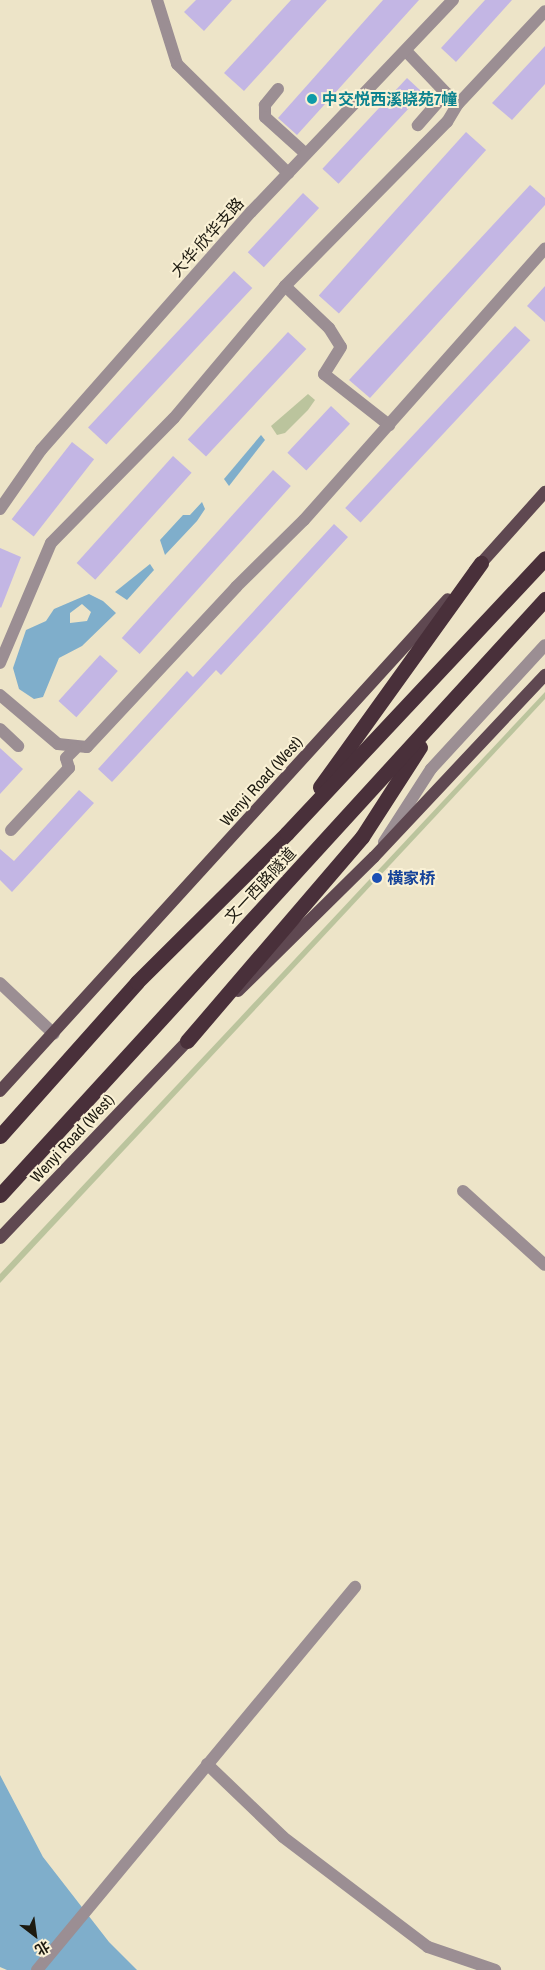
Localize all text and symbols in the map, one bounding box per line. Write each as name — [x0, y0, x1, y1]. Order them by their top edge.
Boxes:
place label: 中交悦西溪晓苑7幢 — [322, 89, 457, 109]
marker: 中交悦西溪晓苑7幢 — [306, 93, 318, 105]
street label: 大华·欣华支路 — [167, 194, 247, 280]
street label: Wenyi Road (West) — [216, 732, 306, 830]
street label: 文一西路隧道 — [220, 843, 300, 927]
place label: 横家桥 — [387, 868, 435, 888]
marker: 横家桥 — [371, 872, 383, 884]
street label: Wenyi Road (West) — [26, 1090, 118, 1186]
north arrow — [10, 1910, 60, 1960]
text: 北 — [32, 1937, 53, 1959]

